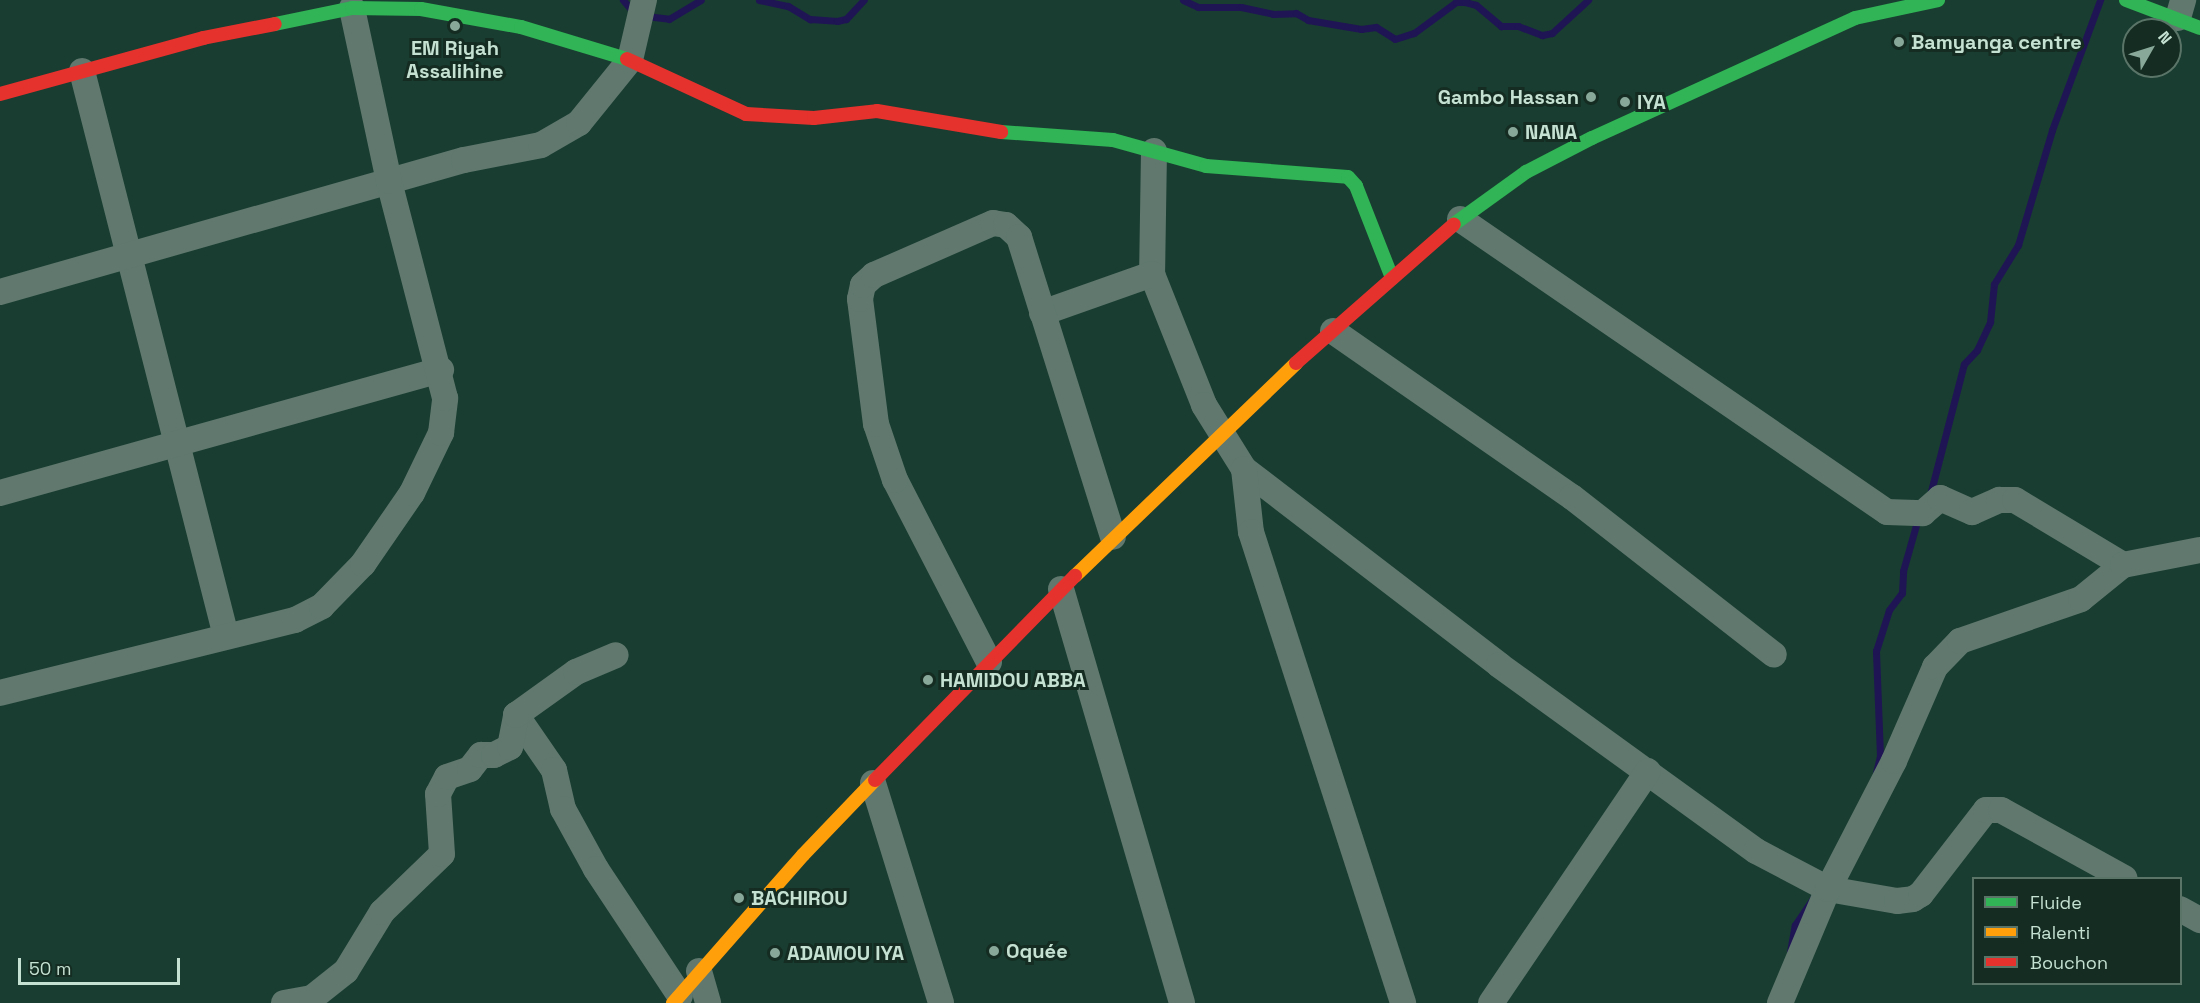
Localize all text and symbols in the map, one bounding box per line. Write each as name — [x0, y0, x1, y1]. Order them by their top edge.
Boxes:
north arrow — [2122, 18, 2182, 78]
marker: EM Riyah Assalihine — [448, 19, 462, 33]
text: N — [2153, 27, 2176, 48]
place label: Bamyanga centre — [1911, 30, 2082, 54]
marker: Bamyanga centre — [1892, 35, 1906, 49]
place label: EM Riyah Assalihine — [406, 36, 504, 83]
place label: Gambo Hassan — [1438, 85, 1579, 109]
marker: Gambo Hassan — [1584, 90, 1598, 104]
place label: IYA — [1637, 90, 1666, 114]
marker: IYA — [1618, 95, 1632, 109]
place label: NANA — [1525, 120, 1577, 144]
marker: NANA — [1506, 125, 1520, 139]
place label: HAMIDOU ABBA — [940, 668, 1086, 692]
marker: HAMIDOU ABBA — [921, 673, 935, 687]
legend — [1972, 877, 2182, 985]
place label: BACHIROU — [751, 886, 848, 910]
marker: BACHIROU — [732, 891, 746, 905]
text: Fluide — [2030, 891, 2082, 914]
text: Ralenti — [2030, 921, 2090, 944]
place label: Oquée — [1006, 939, 1068, 963]
place label: ADAMOU IYA — [787, 941, 904, 965]
marker: Oquée — [987, 944, 1001, 958]
scale bar — [21, 946, 183, 984]
marker: ADAMOU IYA — [768, 946, 782, 960]
text: Bouchon — [2030, 951, 2108, 974]
text: 50 m — [29, 957, 71, 980]

